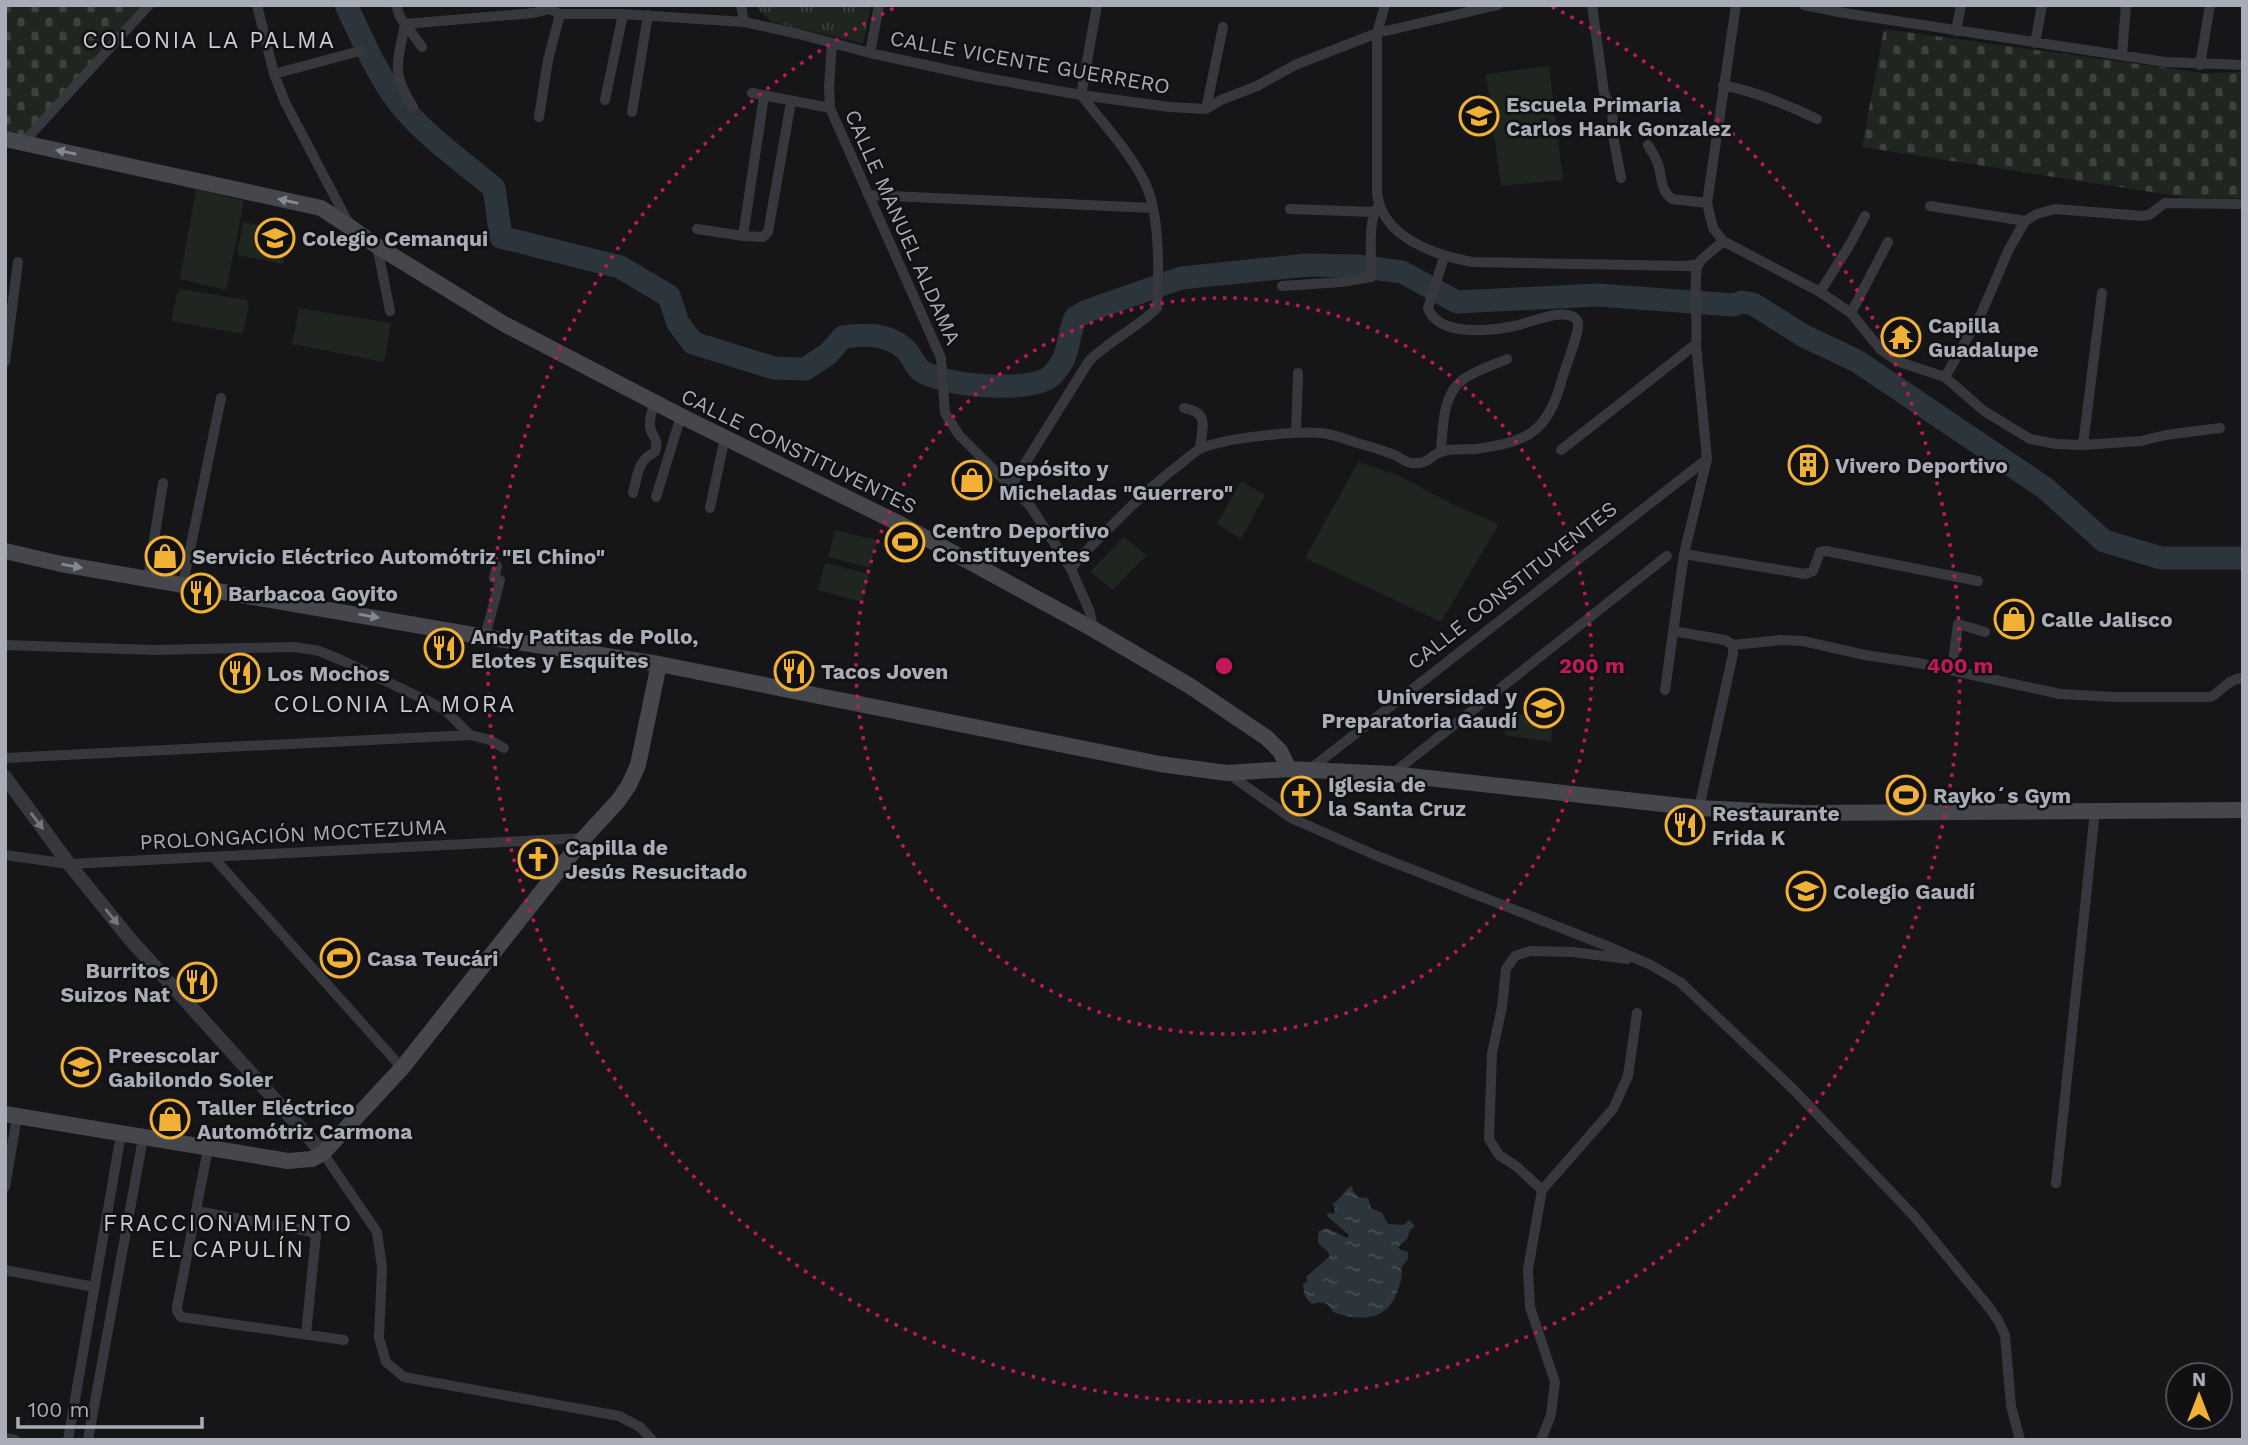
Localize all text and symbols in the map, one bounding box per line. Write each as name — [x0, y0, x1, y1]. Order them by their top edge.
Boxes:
street label: CALLE VICENTE GUERRERO — [888, 25, 1172, 99]
district label: COLONIA LA PALMA — [82, 27, 336, 54]
place label: Escuela Primaria Carlos Hank Gonzalez — [1506, 92, 1731, 141]
school or university icon: Escuela Primaria Carlos Hank Gonzalez — [1458, 95, 1500, 137]
street label: CALLE MANUEL ALDAMA — [840, 106, 966, 348]
one-way arrow — [55, 146, 77, 157]
one-way arrow — [277, 195, 299, 206]
school or university icon: Colegio Cemanqui — [254, 217, 296, 259]
place label: Colegio Cemanqui — [302, 226, 488, 251]
place label: Capilla Guadalupe — [1928, 313, 2039, 362]
temple icon: Capilla Guadalupe — [1880, 316, 1922, 358]
street label: CALLE CONSTITUYENTES — [677, 383, 921, 519]
building icon: Vivero Deportivo — [1787, 444, 1829, 486]
place label: Vivero Deportivo — [1835, 453, 2008, 478]
place label: Depósito y Micheladas "Guerrero" — [999, 456, 1233, 505]
shop icon: Depósito y Micheladas "Guerrero" — [951, 459, 993, 501]
street label: CALLE CONSTITUYENTES — [1402, 496, 1622, 674]
place label: Centro Deportivo Constituyentes — [932, 518, 1109, 567]
sports icon: Centro Deportivo Constituyentes — [884, 521, 926, 563]
shop icon: Servicio Eléctrico Automótriz "El Chino" — [144, 535, 186, 577]
place label: Servicio Eléctrico Automótriz "El Chino" — [192, 544, 605, 569]
one-way arrow — [61, 561, 83, 572]
restaurant icon: Barbacoa Goyito — [180, 572, 222, 614]
place label: Barbacoa Goyito — [228, 581, 398, 606]
shop icon: Calle Jalisco — [1993, 598, 2035, 640]
place label: Calle Jalisco — [2041, 607, 2173, 632]
one-way arrow — [358, 611, 380, 622]
place label: Andy Patitas de Pollo, Elotes y Esquites — [471, 624, 698, 673]
restaurant icon: Andy Patitas de Pollo, Elotes y Esquites — [423, 627, 465, 669]
restaurant icon: Tacos Joven — [773, 650, 815, 692]
restaurant icon: Los Mochos — [219, 652, 261, 694]
text: 200 m — [1559, 653, 1625, 678]
text: 400 m — [1927, 653, 1993, 678]
centre of rings — [1212, 654, 1236, 678]
place label: Tacos Joven — [821, 659, 948, 684]
place label: Los Mochos — [267, 661, 390, 686]
place label: Universidad y Preparatoria Gaudí — [1322, 684, 1518, 733]
school or university icon: Universidad y Preparatoria Gaudí — [1523, 687, 1565, 729]
district label: COLONIA LA MORA — [274, 691, 516, 718]
place label: Iglesia de la Santa Cruz — [1328, 772, 1466, 821]
sports icon: Rayko´s Gym — [1885, 774, 1927, 816]
church icon: Iglesia de la Santa Cruz — [1280, 775, 1322, 817]
place label: Rayko´s Gym — [1933, 783, 2071, 808]
place label: Restaurante Frida K — [1712, 801, 1840, 850]
restaurant icon: Restaurante Frida K — [1664, 804, 1706, 846]
one-way arrow — [30, 811, 44, 830]
street label: PROLONGACIÓN MOCTEZUMA — [139, 813, 447, 855]
place label: Capilla de Jesús Resucitado — [565, 835, 747, 884]
church icon: Capilla de Jesús Resucitado — [517, 838, 559, 880]
school or university icon: Colegio Gaudí — [1785, 870, 1827, 912]
place label: Colegio Gaudí — [1833, 879, 1976, 904]
one-way arrow — [105, 907, 120, 925]
sports icon: Casa Teucári — [319, 937, 361, 979]
place label: Casa Teucári — [367, 946, 498, 971]
place label: Burritos Suizos Nat — [60, 958, 170, 1007]
restaurant icon: Burritos Suizos Nat — [176, 961, 218, 1003]
place label: Preescolar Gabilondo Soler — [108, 1043, 273, 1092]
school or university icon: Preescolar Gabilondo Soler — [60, 1046, 102, 1088]
place label: Taller Eléctrico Automótriz Carmona — [197, 1095, 413, 1144]
shop icon: Taller Eléctrico Automótriz Carmona — [149, 1098, 191, 1140]
district label: FRACCIONAMIENTO EL CAPULÍN — [103, 1210, 353, 1263]
north arrow — [2164, 1361, 2234, 1431]
text: N — [2192, 1368, 2206, 1391]
scale bar — [18, 1386, 201, 1430]
text: 100 m — [28, 1397, 90, 1422]

